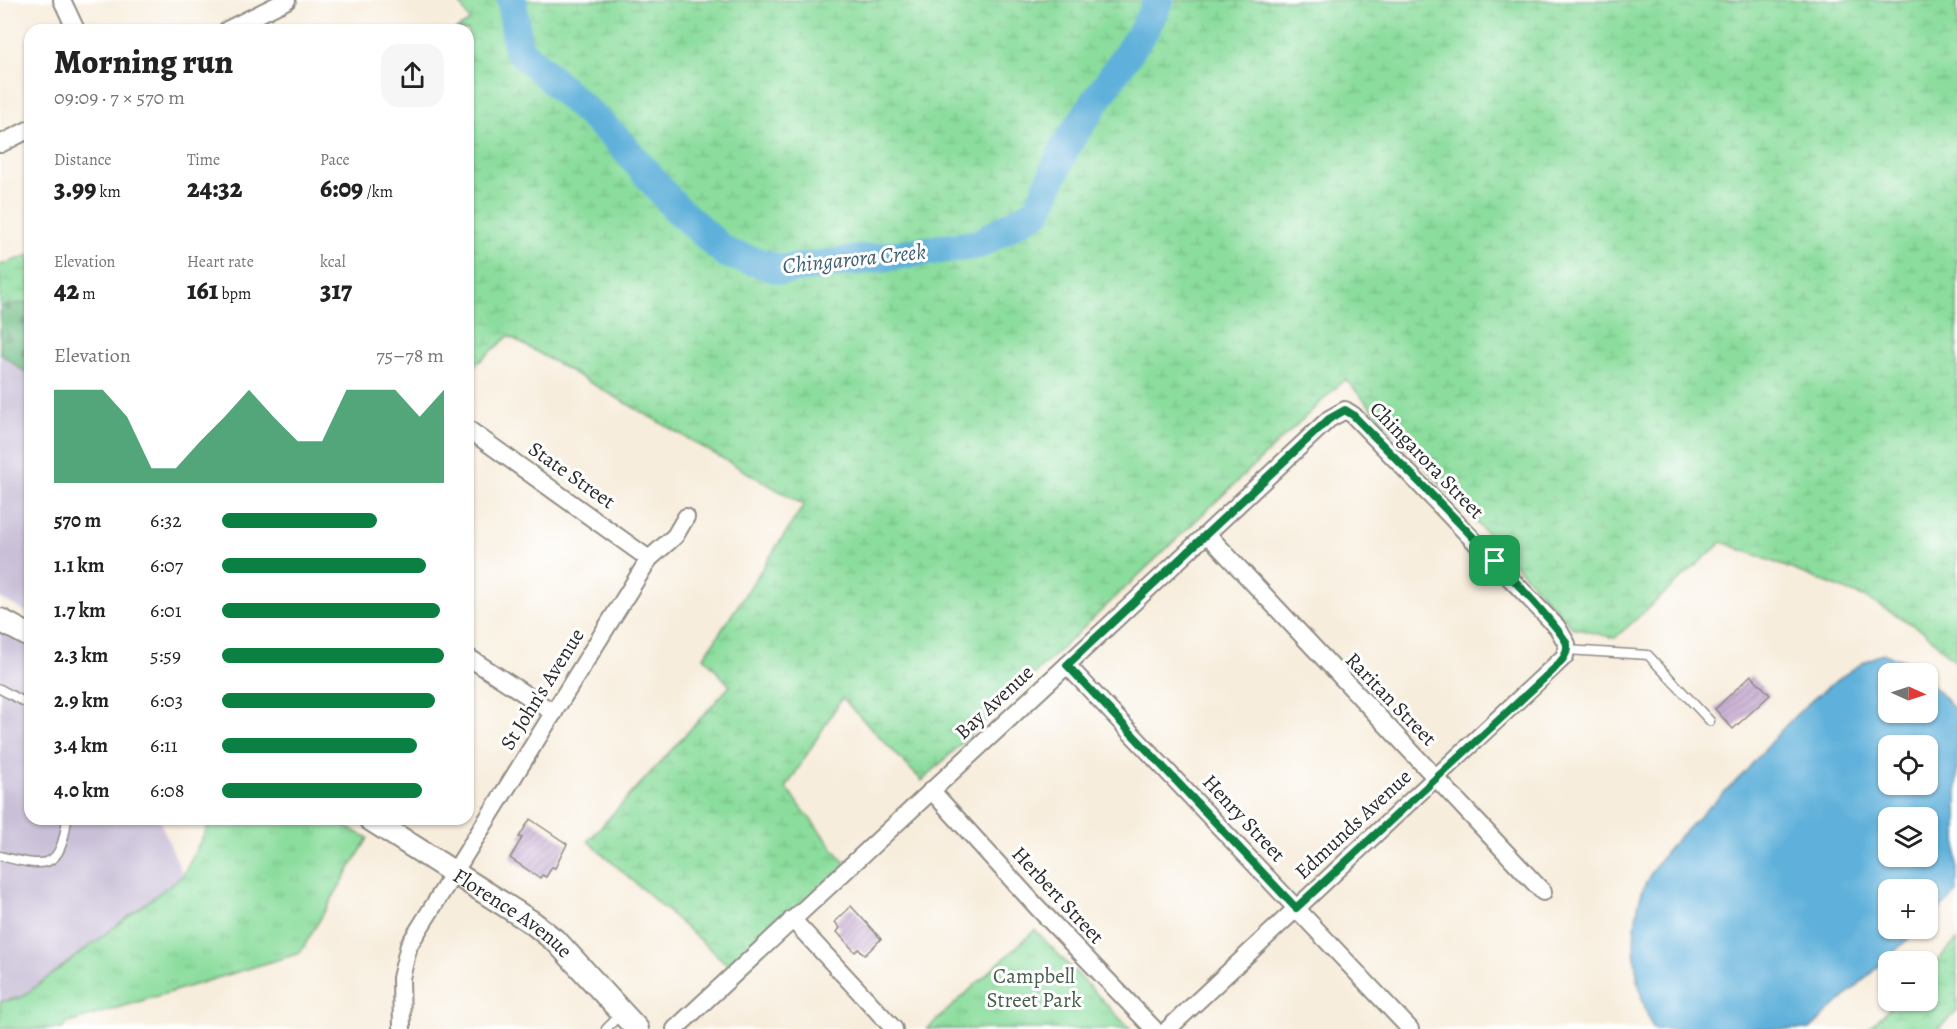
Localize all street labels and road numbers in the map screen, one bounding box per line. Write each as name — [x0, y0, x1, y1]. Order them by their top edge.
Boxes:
street label: Chingarora Street — [1364, 395, 1490, 525]
street label: State Street — [523, 435, 621, 515]
street label: St John's Avenue — [493, 623, 591, 755]
street label: Raritan Street — [1339, 646, 1443, 752]
street label: Bay Avenue — [949, 658, 1039, 746]
street label: Edmunds Avenue — [1289, 763, 1417, 885]
street label: Henry Street — [1196, 768, 1292, 868]
street label: Herbert Street — [1006, 840, 1110, 950]
street label: Florence Avenue — [448, 862, 579, 964]

